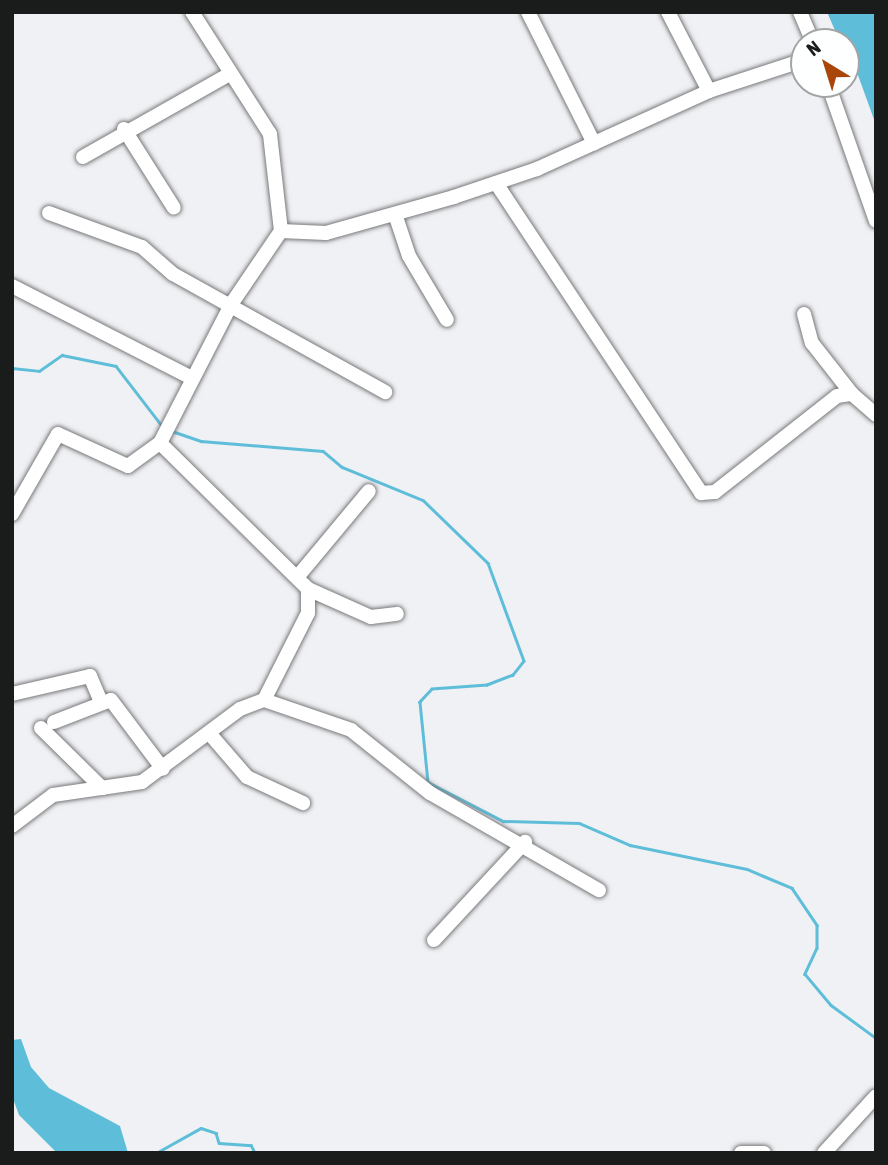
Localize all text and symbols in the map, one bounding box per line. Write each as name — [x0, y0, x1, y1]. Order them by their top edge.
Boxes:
north arrow — [790, 28, 860, 98]
text: N — [802, 36, 824, 60]

